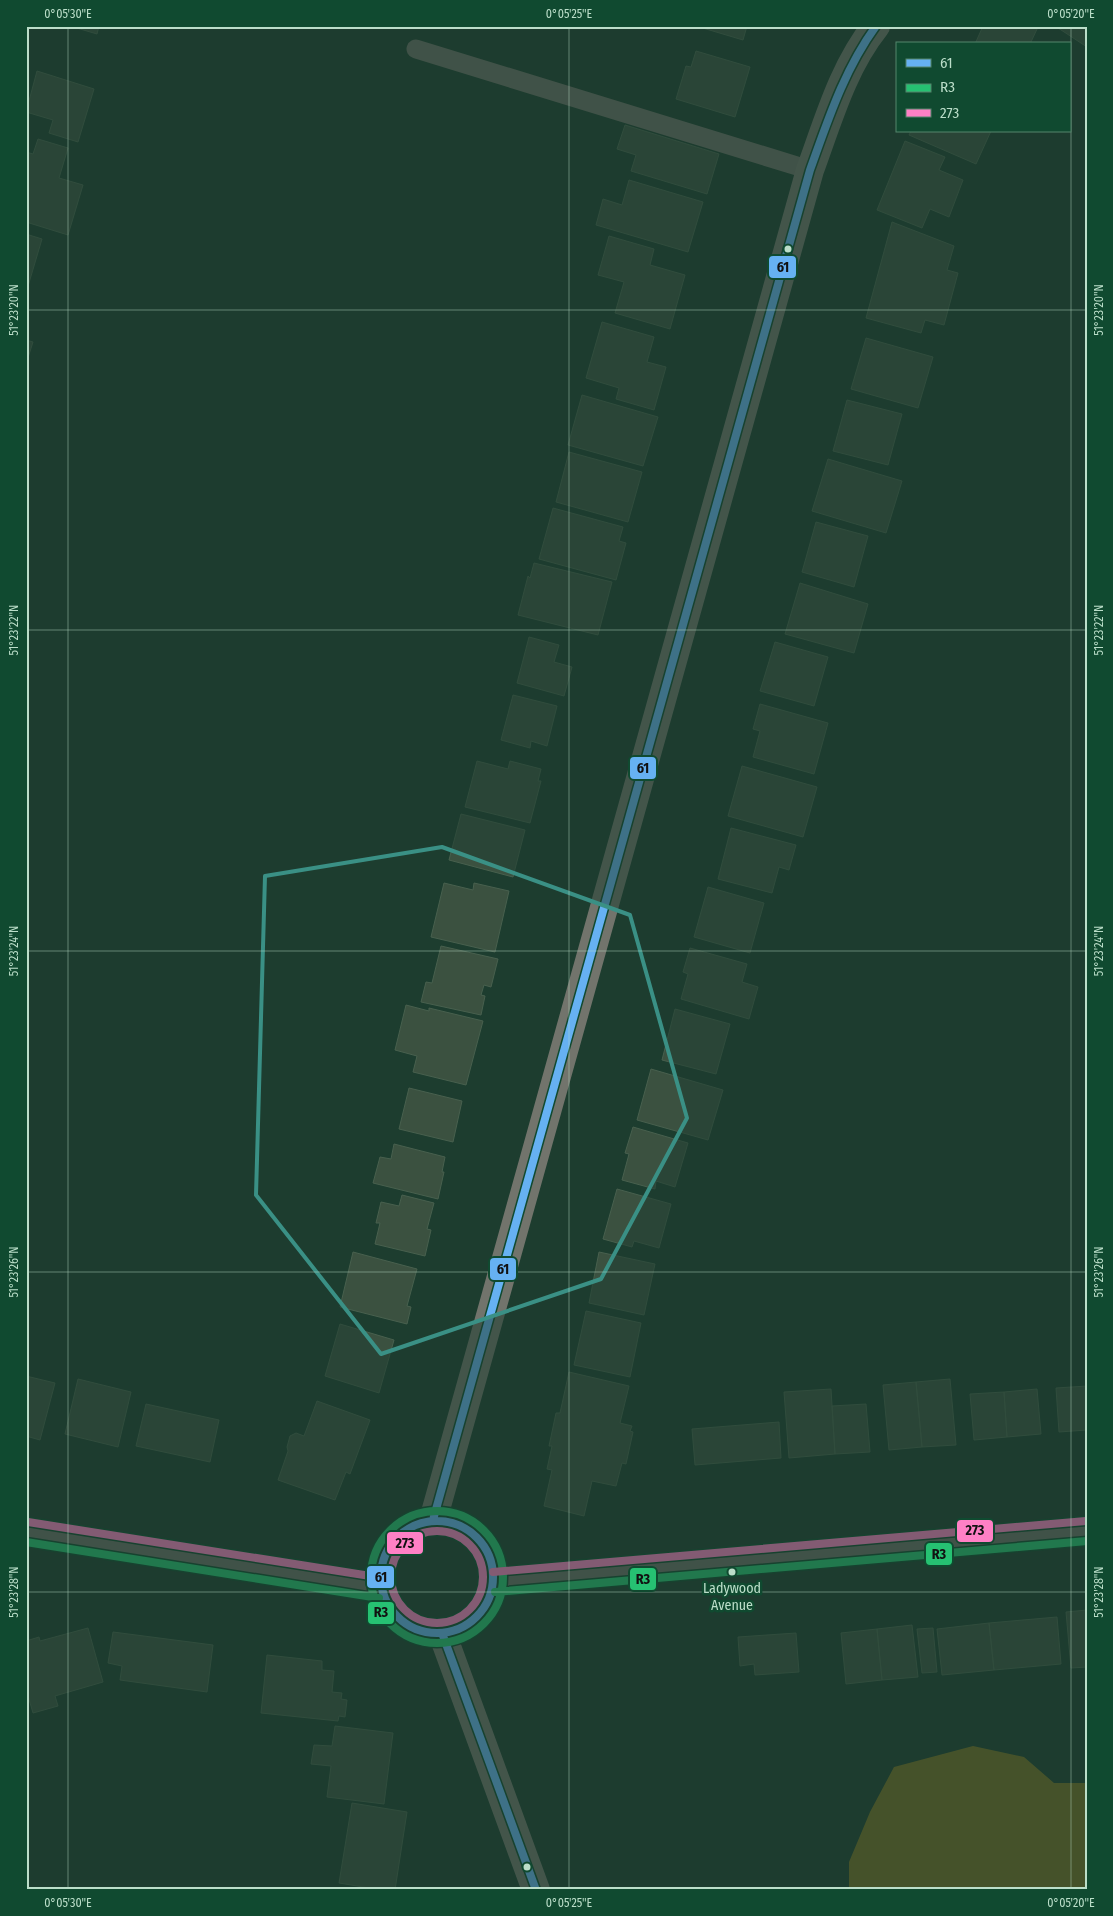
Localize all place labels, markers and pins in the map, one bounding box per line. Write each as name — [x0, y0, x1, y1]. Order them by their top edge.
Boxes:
unlabelled marker — [783, 244, 793, 254]
marker: Ladywood Avenue — [727, 1567, 737, 1577]
place label: Ladywood Avenue — [703, 1580, 761, 1614]
unlabelled marker — [522, 1862, 532, 1872]

